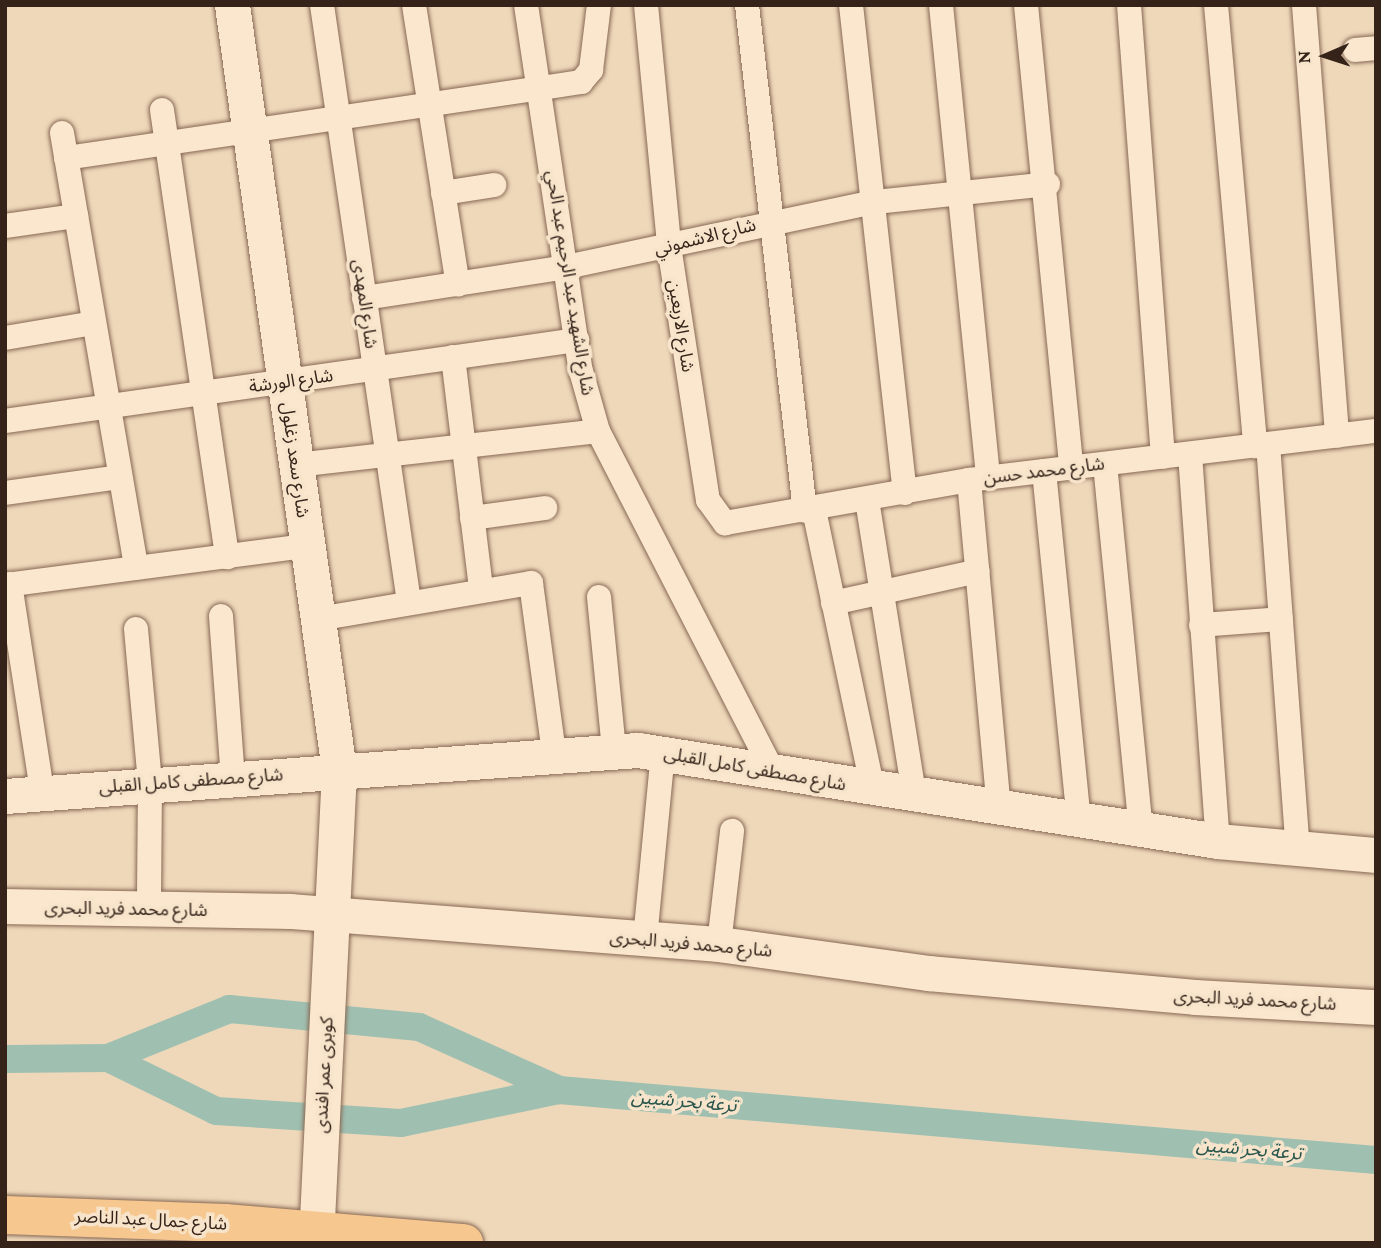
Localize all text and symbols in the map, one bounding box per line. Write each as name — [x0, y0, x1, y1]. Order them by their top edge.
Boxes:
north arrow — [1290, 21, 1360, 91]
text: N — [1293, 50, 1314, 64]
street label: شارع الشهيد عبد الرحيم عبد الحي — [542, 169, 598, 397]
street label: شارع الاشموني — [652, 214, 758, 260]
street label: شارع المهدى — [348, 258, 382, 350]
street label: شارع الاربعين — [663, 278, 699, 374]
street label: شارع الورشة — [247, 364, 335, 398]
street label: شارع سعد زغلول — [276, 401, 314, 519]
street label: شارع محمد حسن — [982, 453, 1106, 489]
street label: شارع مصطفى كامل القبلى — [662, 742, 848, 796]
street label: شارع مصطفى كامل القبلى — [98, 764, 284, 798]
street label: شارع محمد فريد البحرى — [44, 897, 208, 921]
street label: شارع محمد فريد البحرى — [609, 926, 773, 962]
street label: شارع محمد فريد البحرى — [1173, 985, 1337, 1015]
street label: كوبرى عمر افندى — [310, 1016, 338, 1134]
water label: ترعة بحر شبين — [630, 1085, 738, 1117]
water label: ترعة بحر شبين — [1195, 1133, 1303, 1165]
street label: شارع جمال عبد الناصر — [74, 1205, 228, 1235]

